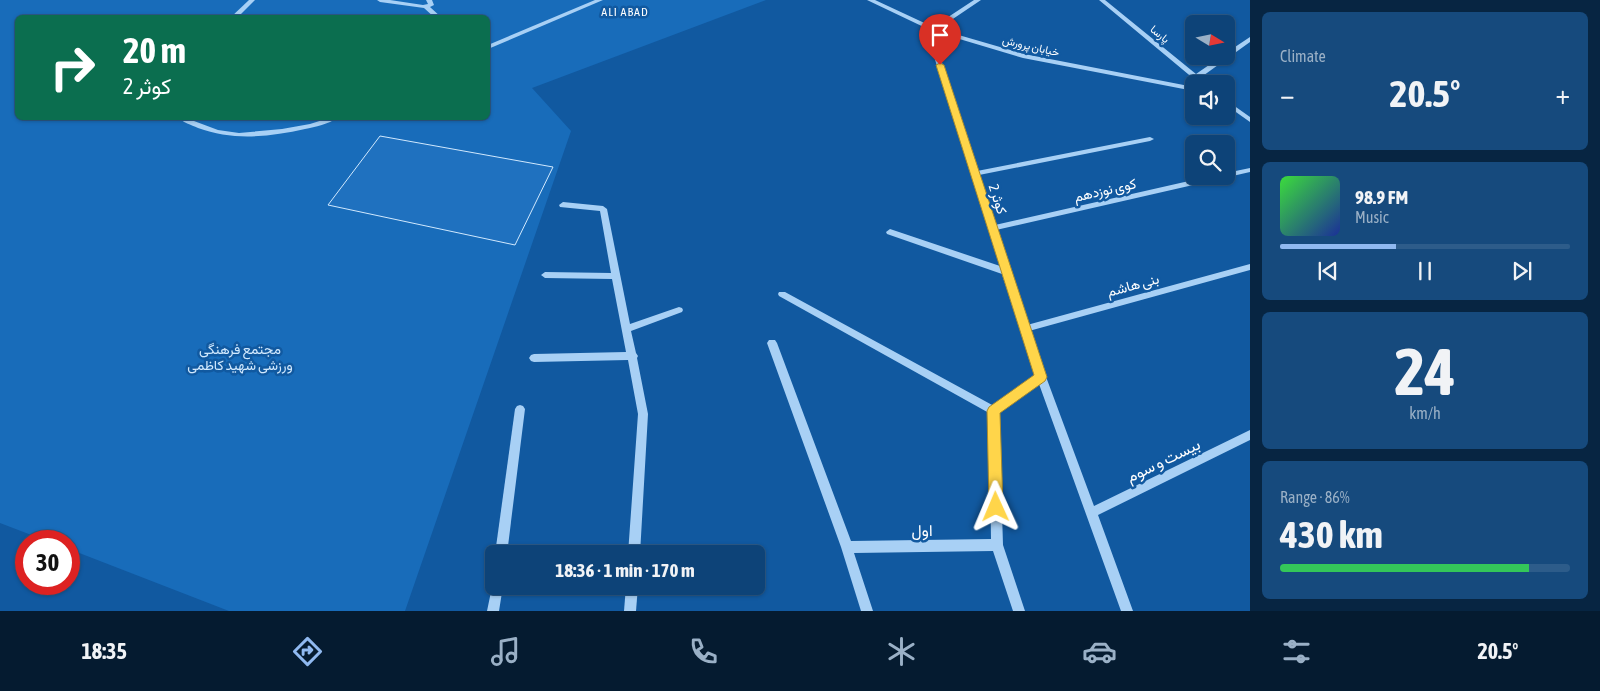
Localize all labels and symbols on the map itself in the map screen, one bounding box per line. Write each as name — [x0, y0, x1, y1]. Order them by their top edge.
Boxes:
district label: ALI ABAD — [601, 5, 649, 19]
pin — [919, 14, 961, 65]
north arrow — [1185, 15, 1235, 65]
street label: پارسا — [1147, 23, 1172, 47]
street label: خیابان پرورش — [1001, 34, 1061, 60]
street label: کوی نوزدهم — [1072, 175, 1138, 206]
street label: کوثر 2 — [985, 182, 1010, 216]
street label: بنی هاشم — [1105, 270, 1161, 301]
park label: مجتمع فرهنگی ورزشی شهید کاظمی — [187, 341, 293, 374]
street label: بیست و سوم — [1123, 434, 1204, 487]
position arrow — [969, 480, 1021, 532]
street label: اول — [911, 521, 933, 541]
speed limit sign: 30 — [15, 530, 80, 595]

